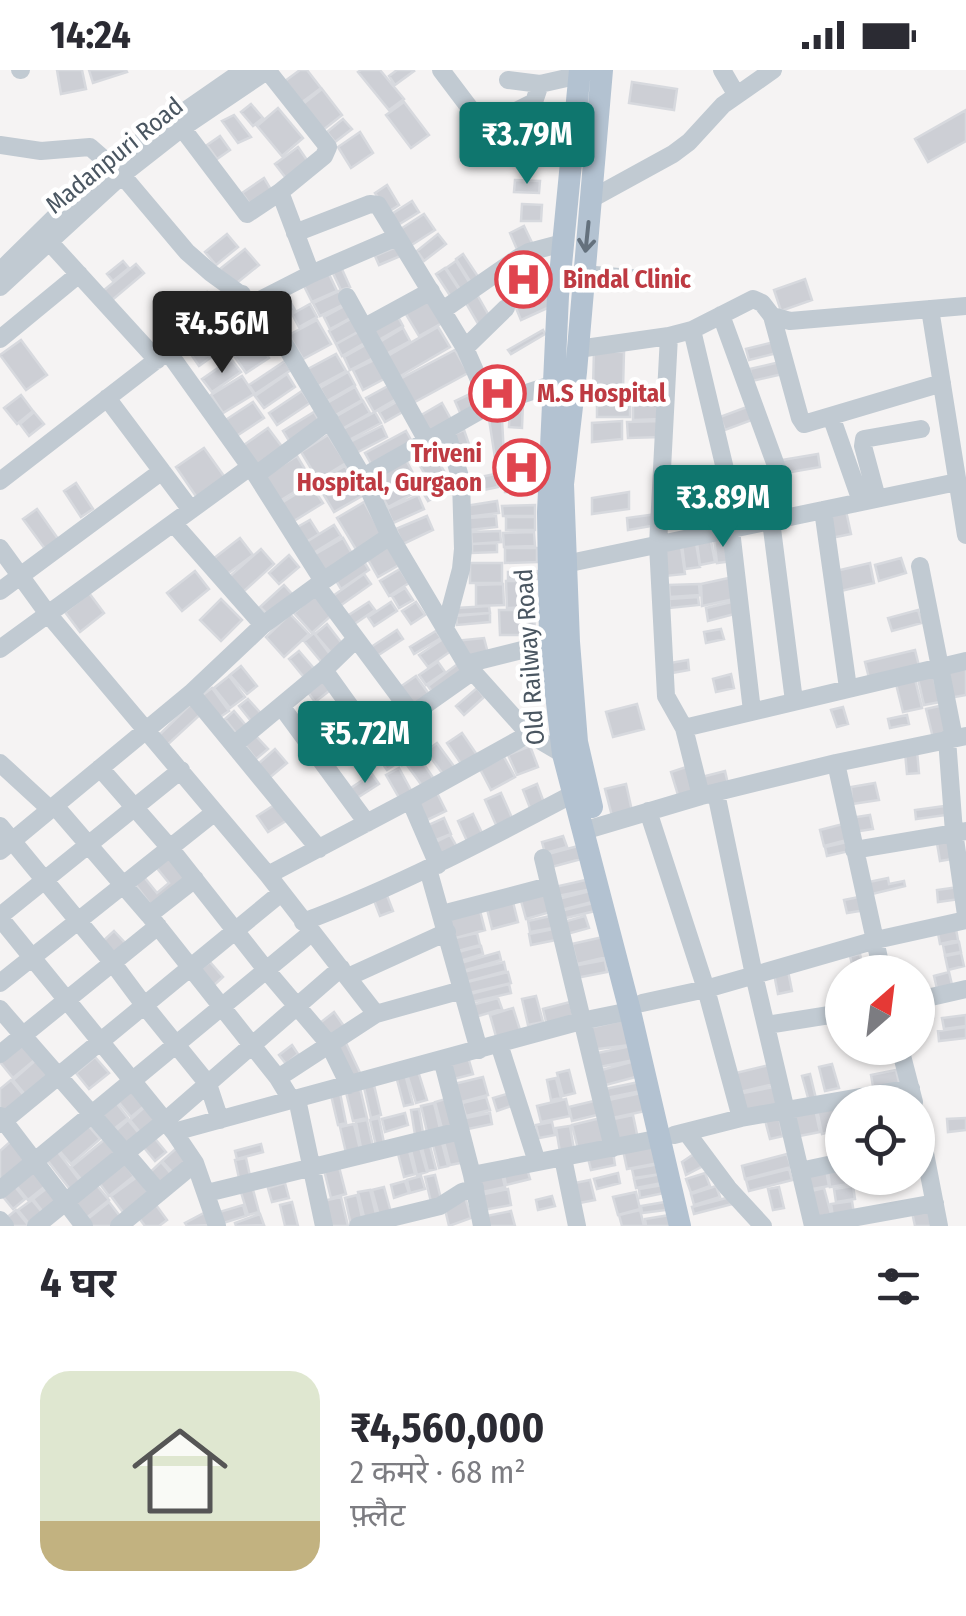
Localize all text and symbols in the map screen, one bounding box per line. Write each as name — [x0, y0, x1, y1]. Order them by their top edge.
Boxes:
text: 14:24 — [50, 12, 131, 58]
street label: Madanpuri Road — [40, 91, 189, 220]
pin: ₹3.79M — [446, 102, 608, 187]
text: ₹3.79M — [481, 115, 573, 153]
one-way arrow — [577, 220, 596, 252]
hospital icon: Bindal Clinic — [494, 249, 554, 309]
place label: Bindal Clinic — [563, 265, 691, 295]
pin: ₹4.56M — [141, 291, 303, 376]
text: ₹4.56M — [175, 304, 269, 342]
hospital icon: M.S Hospital — [468, 363, 528, 423]
place label: M.S Hospital — [537, 379, 666, 409]
hospital icon: Triveni Hospital, Gurgaon — [491, 437, 551, 497]
place label: Triveni Hospital, Gurgaon — [297, 439, 482, 498]
pin: ₹3.89M — [642, 465, 804, 550]
text: ₹3.89M — [676, 478, 770, 516]
street label: Old Railway Road — [509, 568, 551, 746]
pin: ₹5.72M — [284, 701, 446, 786]
text: ₹5.72M — [320, 714, 410, 752]
north arrow — [825, 955, 935, 1065]
map controls — [825, 955, 935, 1195]
button: locate — [825, 1085, 935, 1195]
text: 4 घर — [40, 1258, 116, 1308]
icon: filters — [871, 1259, 926, 1314]
text: ₹4,560,000 — [350, 1403, 544, 1453]
icon: home — [120, 1411, 240, 1531]
text: 2 कमरे · 68 m² — [350, 1453, 526, 1491]
text: फ़्लैट — [350, 1496, 405, 1534]

